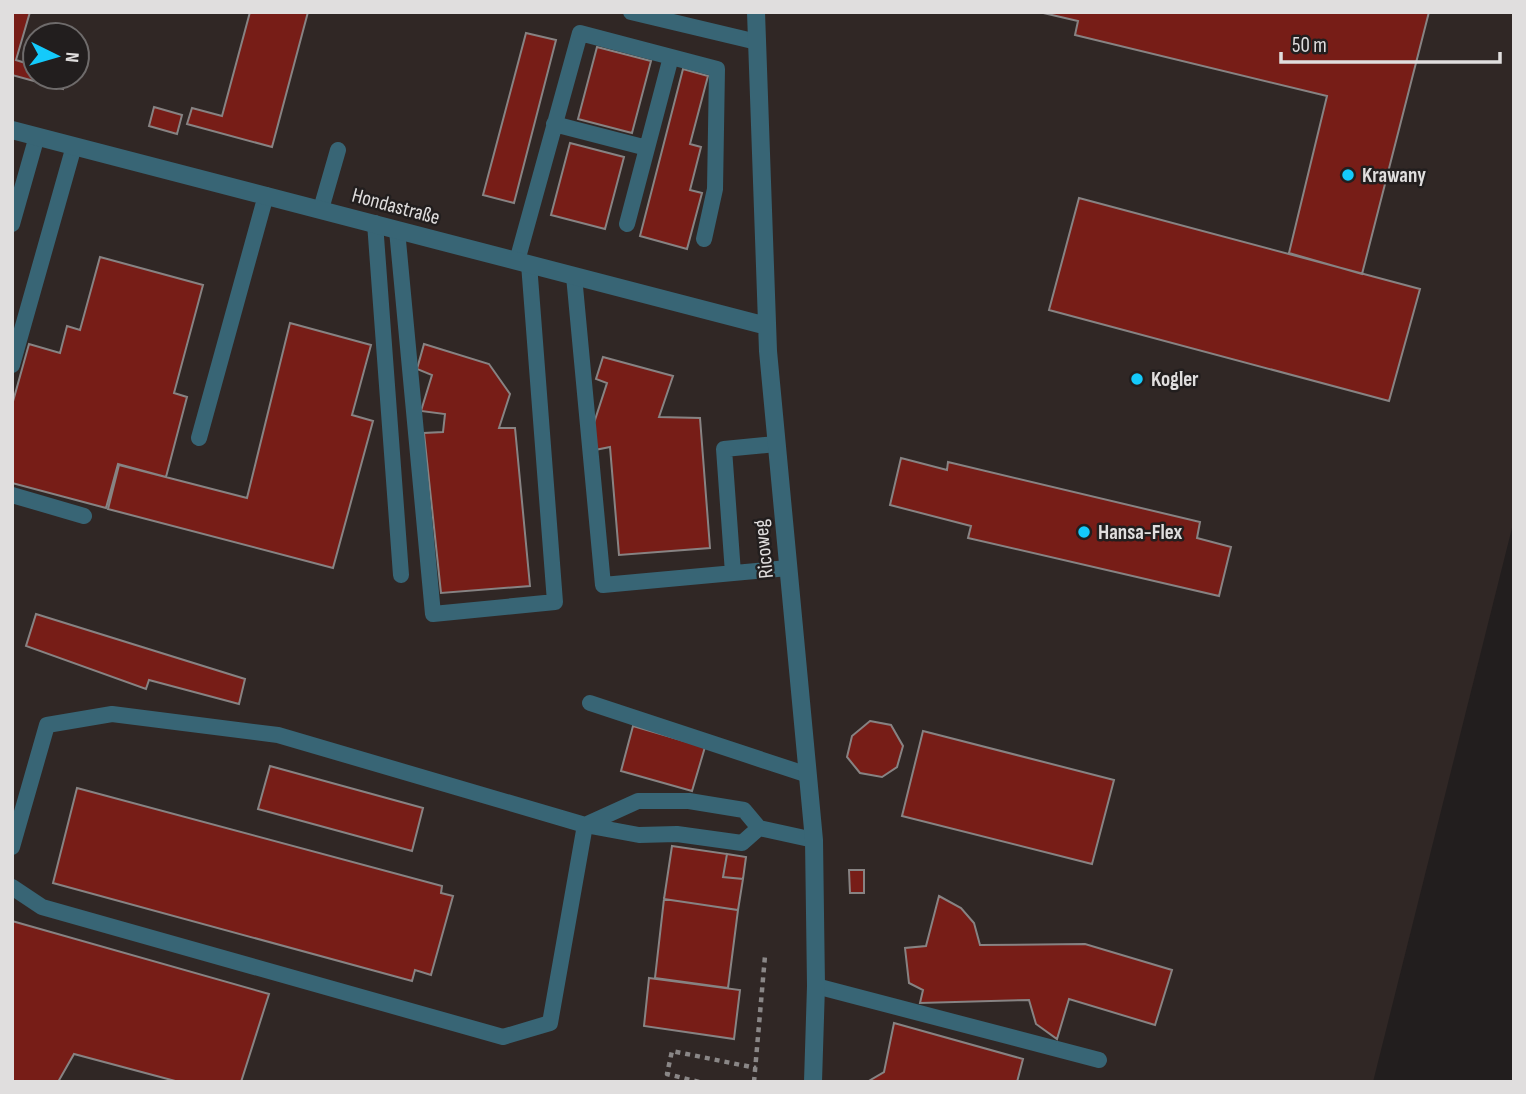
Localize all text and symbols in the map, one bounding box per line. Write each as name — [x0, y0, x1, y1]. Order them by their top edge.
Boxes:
north arrow — [21, 21, 91, 91]
scale bar — [1281, 21, 1500, 65]
text: 50 m — [1292, 33, 1327, 58]
text: N — [60, 51, 83, 63]
place label: Krawany — [1362, 163, 1426, 188]
marker: Krawany — [1340, 167, 1356, 183]
street label: Hondastraße — [349, 183, 443, 230]
place label: Kogler — [1151, 367, 1199, 392]
marker: Kogler — [1129, 371, 1145, 387]
street label: Ricoweg — [748, 518, 779, 580]
place label: Hansa-Flex — [1098, 520, 1182, 545]
marker: Hansa-Flex — [1076, 524, 1092, 540]

